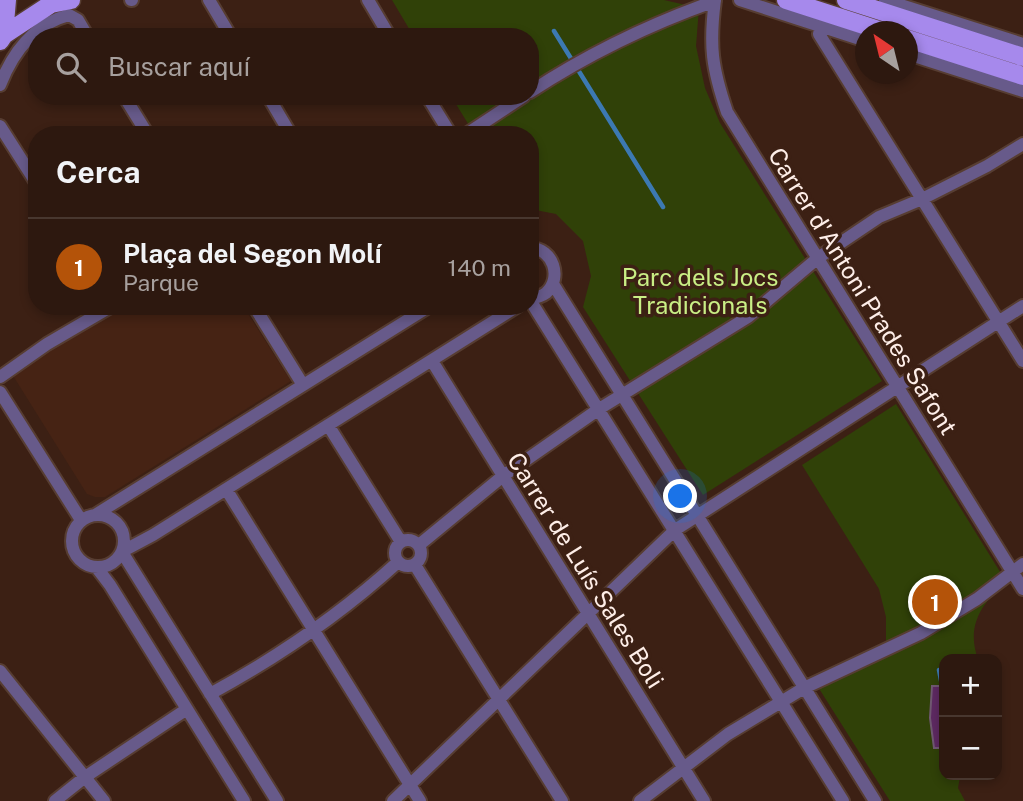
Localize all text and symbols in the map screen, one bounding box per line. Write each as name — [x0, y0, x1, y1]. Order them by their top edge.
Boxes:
north arrow — [855, 21, 918, 84]
search box — [28, 28, 539, 105]
icon: search — [52, 48, 90, 86]
text: Buscar aquí — [108, 51, 250, 82]
street label: Carrer d'Antoni Prades Safont — [763, 142, 963, 440]
text: Cerca — [56, 154, 141, 190]
text: Plaça del Segon Molí — [123, 238, 382, 269]
text: 1 — [74, 254, 84, 281]
text: 140 m — [448, 254, 511, 281]
park label: Parc dels Jocs Tradicionals — [622, 263, 778, 319]
text: Parque — [123, 269, 199, 296]
street label: Carrer de Luís Sales Boli — [502, 447, 670, 693]
your location — [663, 479, 697, 513]
pin: 1 — [912, 576, 958, 628]
map controls — [939, 654, 1002, 780]
button: + — [939, 654, 1002, 717]
button: − — [939, 717, 1002, 780]

